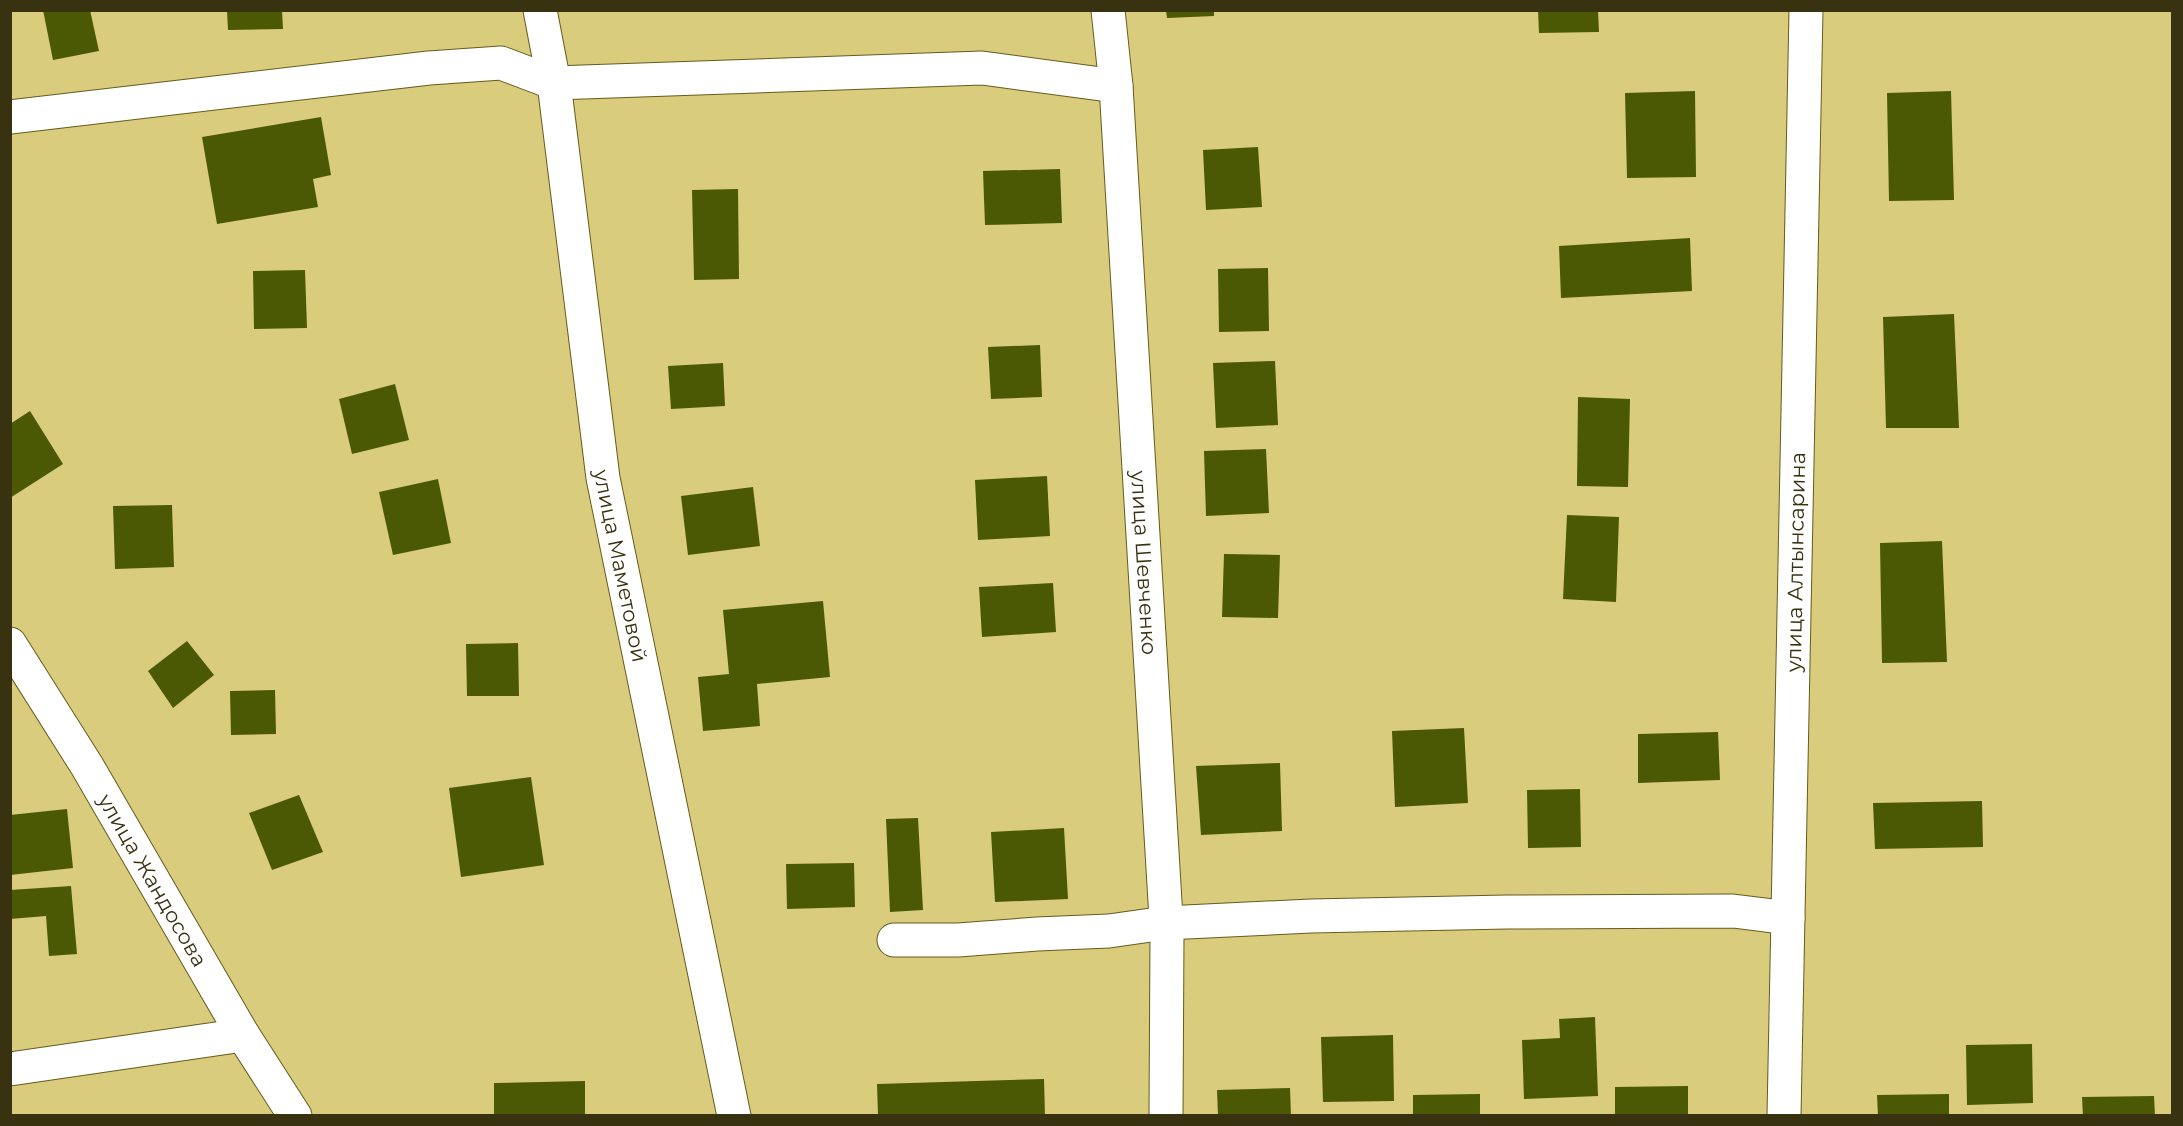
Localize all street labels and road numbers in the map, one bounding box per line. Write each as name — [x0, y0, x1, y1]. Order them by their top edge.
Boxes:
street label: улица Алтынсарина — [1780, 452, 1810, 673]
street label: улица Маметовой — [589, 467, 653, 664]
street label: улица Шевченко — [1127, 469, 1163, 656]
street label: улица Жандосова — [93, 788, 213, 971]

